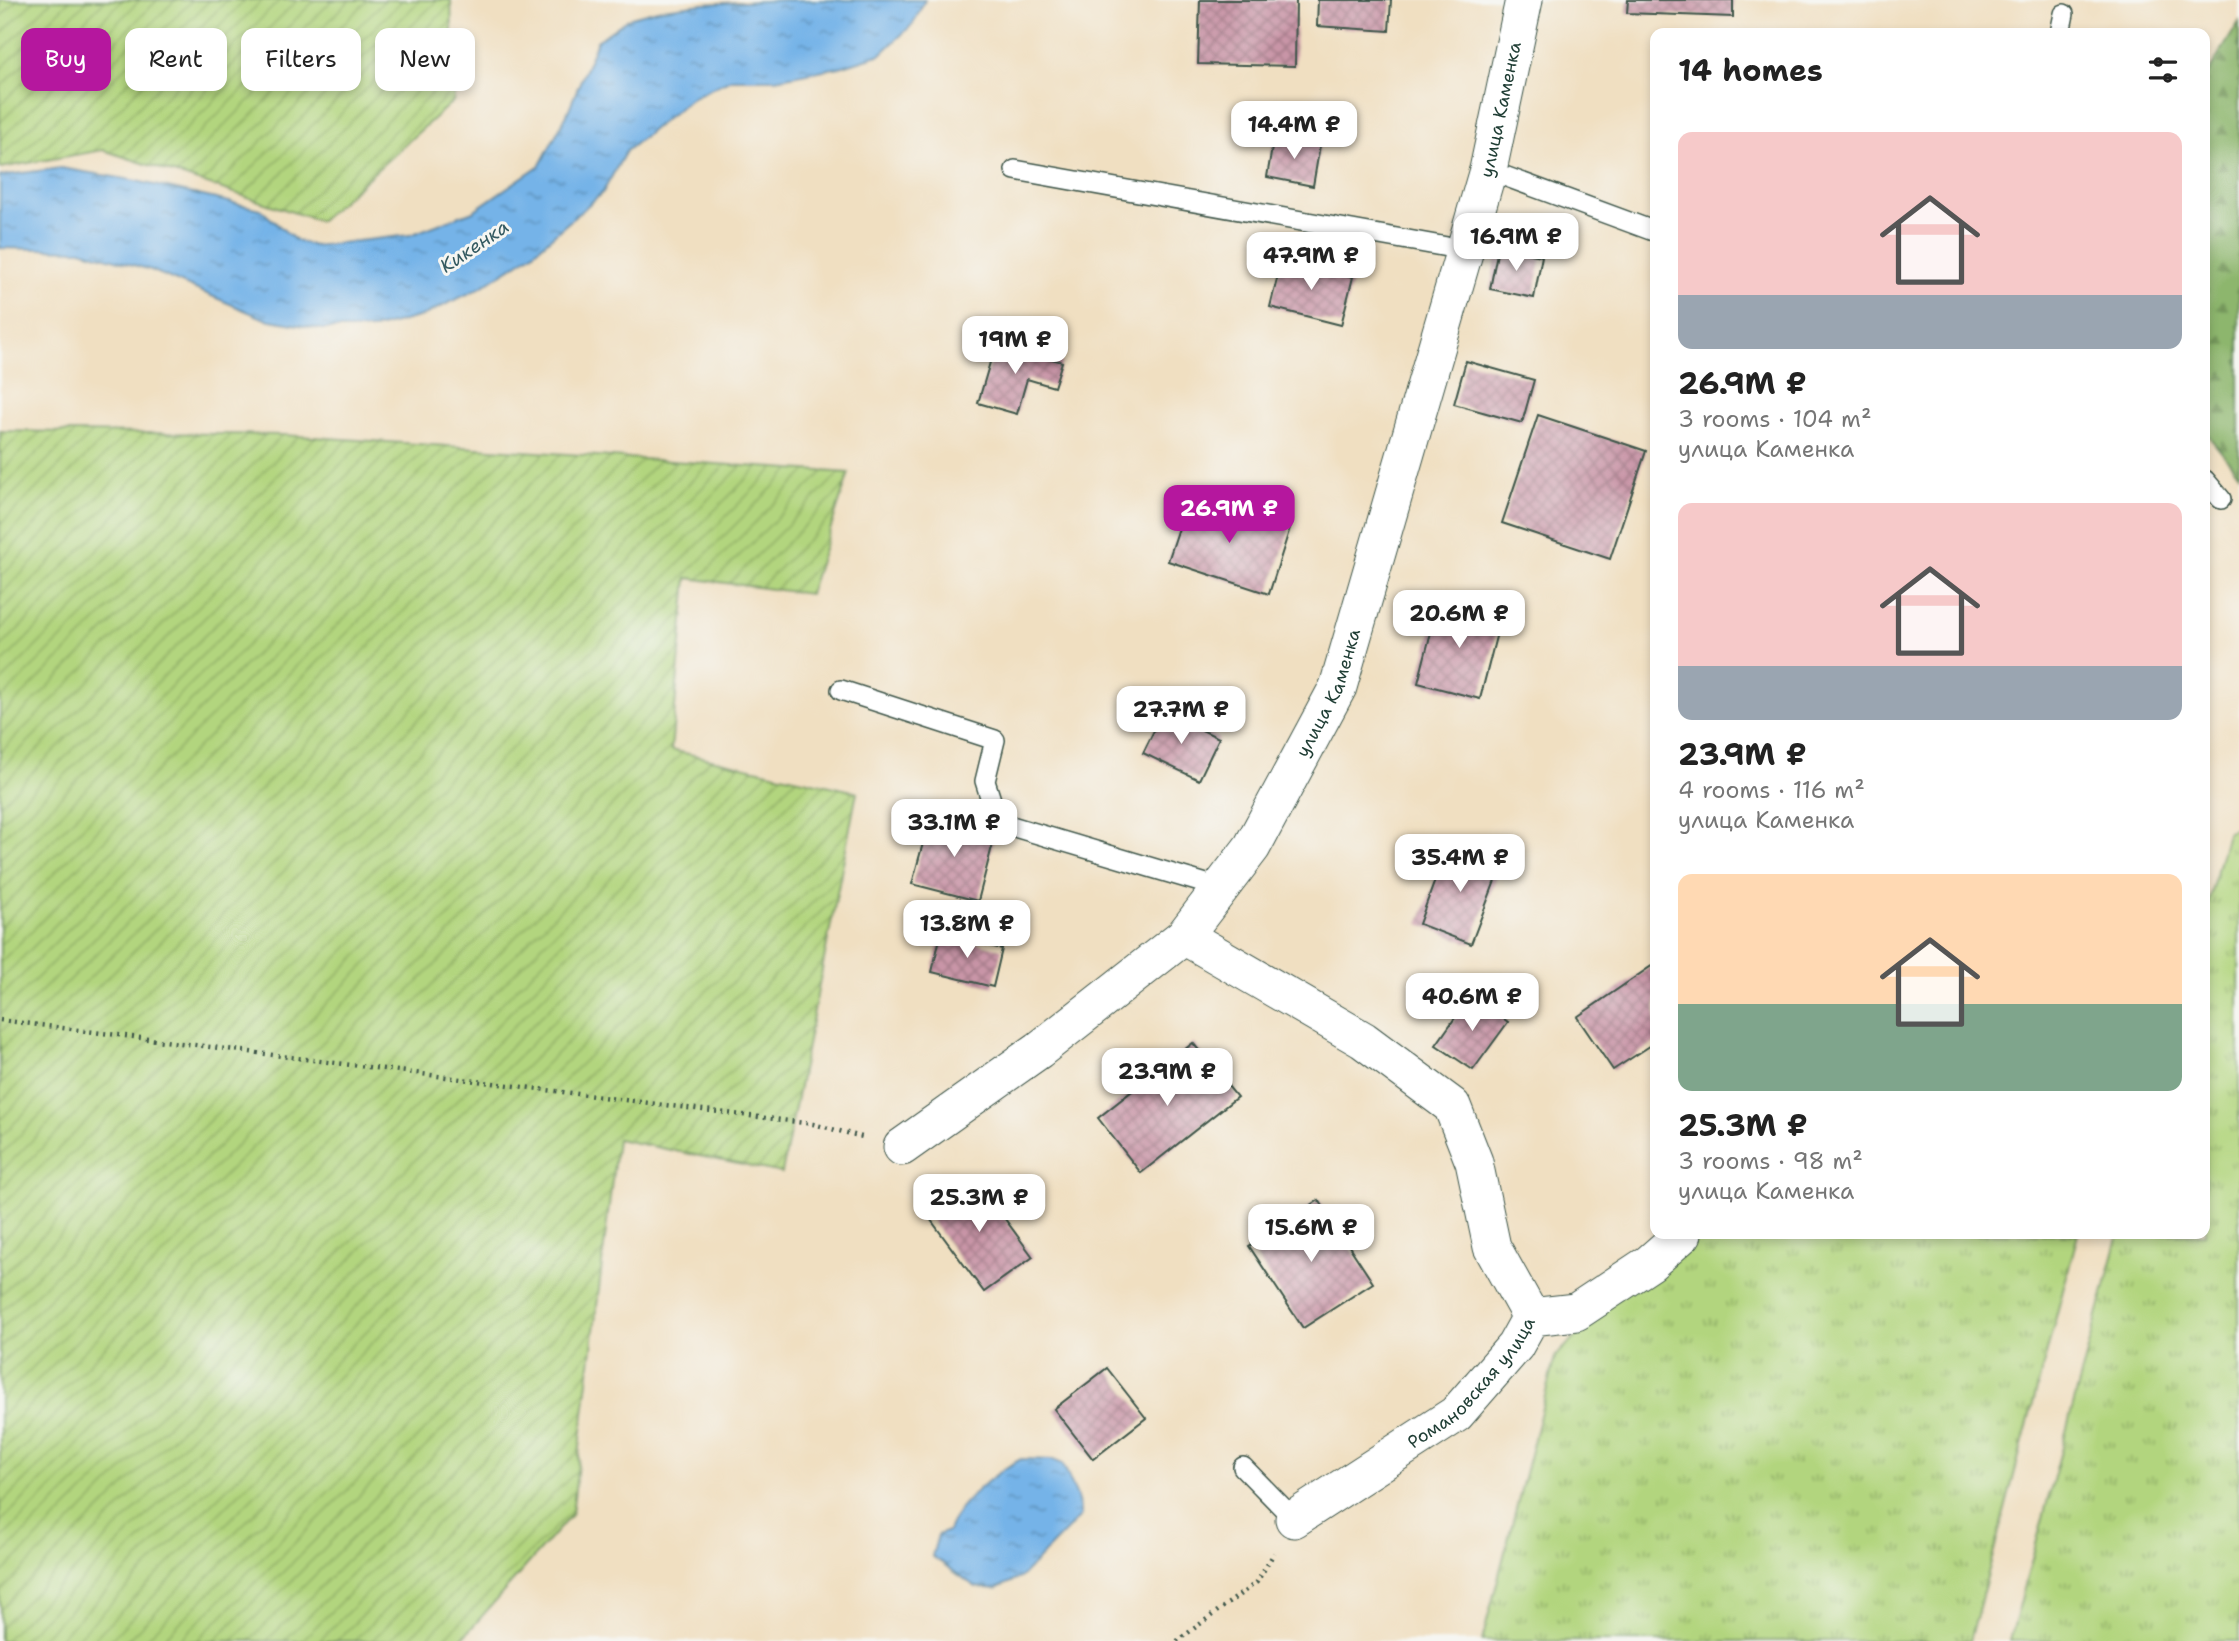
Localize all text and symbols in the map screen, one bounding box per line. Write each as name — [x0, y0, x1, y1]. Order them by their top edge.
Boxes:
chip: Buy — [21, 28, 111, 91]
chip: Rent — [125, 28, 227, 91]
chip: Filters — [241, 28, 361, 91]
chip: New — [375, 28, 475, 91]
street label: улица Каменка — [1474, 40, 1527, 180]
text: 14 homes — [1678, 50, 1823, 91]
icon: filters — [2144, 51, 2182, 89]
pin: 14.4M ₽ — [1229, 102, 1359, 161]
text: 14.4M ₽ — [1247, 109, 1341, 139]
icon: home — [1867, 177, 1993, 303]
water label: Кикенка — [435, 214, 514, 279]
pin: 16.9M ₽ — [1451, 214, 1581, 273]
text: 16.9M ₽ — [1470, 221, 1562, 251]
pin: 47.9M ₽ — [1246, 232, 1376, 292]
text: 47.9M ₽ — [1263, 240, 1359, 270]
pin: 19M ₽ — [966, 316, 1064, 376]
text: 19M ₽ — [978, 324, 1052, 354]
text: 26.9M ₽ — [1678, 363, 1807, 404]
text: 3 rooms · 104 m² — [1678, 404, 1871, 434]
text: улица Каменка — [1678, 434, 1854, 464]
pin: 26.9M ₽ — [1164, 486, 1294, 545]
text: 26.9M ₽ — [1180, 493, 1278, 523]
icon: home — [1867, 548, 1993, 674]
pin: 20.6M ₽ — [1394, 590, 1524, 650]
text: 20.6M ₽ — [1409, 598, 1509, 628]
street label: улица Каменка — [1291, 626, 1366, 761]
pin: 27.7M ₽ — [1116, 686, 1246, 746]
text: 27.7M ₽ — [1133, 694, 1229, 724]
text: 23.9M ₽ — [1678, 734, 1807, 775]
text: 4 rooms · 116 m² — [1678, 775, 1865, 805]
pin: 33.1M ₽ — [889, 800, 1019, 859]
text: улица Каменка — [1678, 805, 1854, 835]
text: 33.1M ₽ — [907, 807, 1001, 837]
pin: 35.4M ₽ — [1395, 834, 1525, 894]
text: 35.4M ₽ — [1411, 842, 1509, 872]
pin: 13.8M ₽ — [902, 900, 1032, 960]
text: 13.8M ₽ — [919, 908, 1015, 938]
icon: home — [1867, 919, 1993, 1045]
pin: 40.6M ₽ — [1407, 974, 1537, 1033]
text: 40.6M ₽ — [1422, 981, 1522, 1011]
pin: 23.9M ₽ — [1102, 1048, 1232, 1108]
text: 23.9M ₽ — [1118, 1056, 1216, 1086]
text: 25.3M ₽ — [1678, 1105, 1808, 1146]
text: 3 rooms · 98 m² — [1678, 1146, 1863, 1176]
pin: 25.3M ₽ — [914, 1174, 1044, 1234]
text: улица Каменка — [1678, 1176, 1854, 1206]
text: 25.3M ₽ — [929, 1182, 1029, 1212]
pin: 15.6M ₽ — [1246, 1204, 1376, 1264]
text: 15.6M ₽ — [1264, 1212, 1358, 1242]
street label: Романовская улица — [1403, 1313, 1541, 1454]

